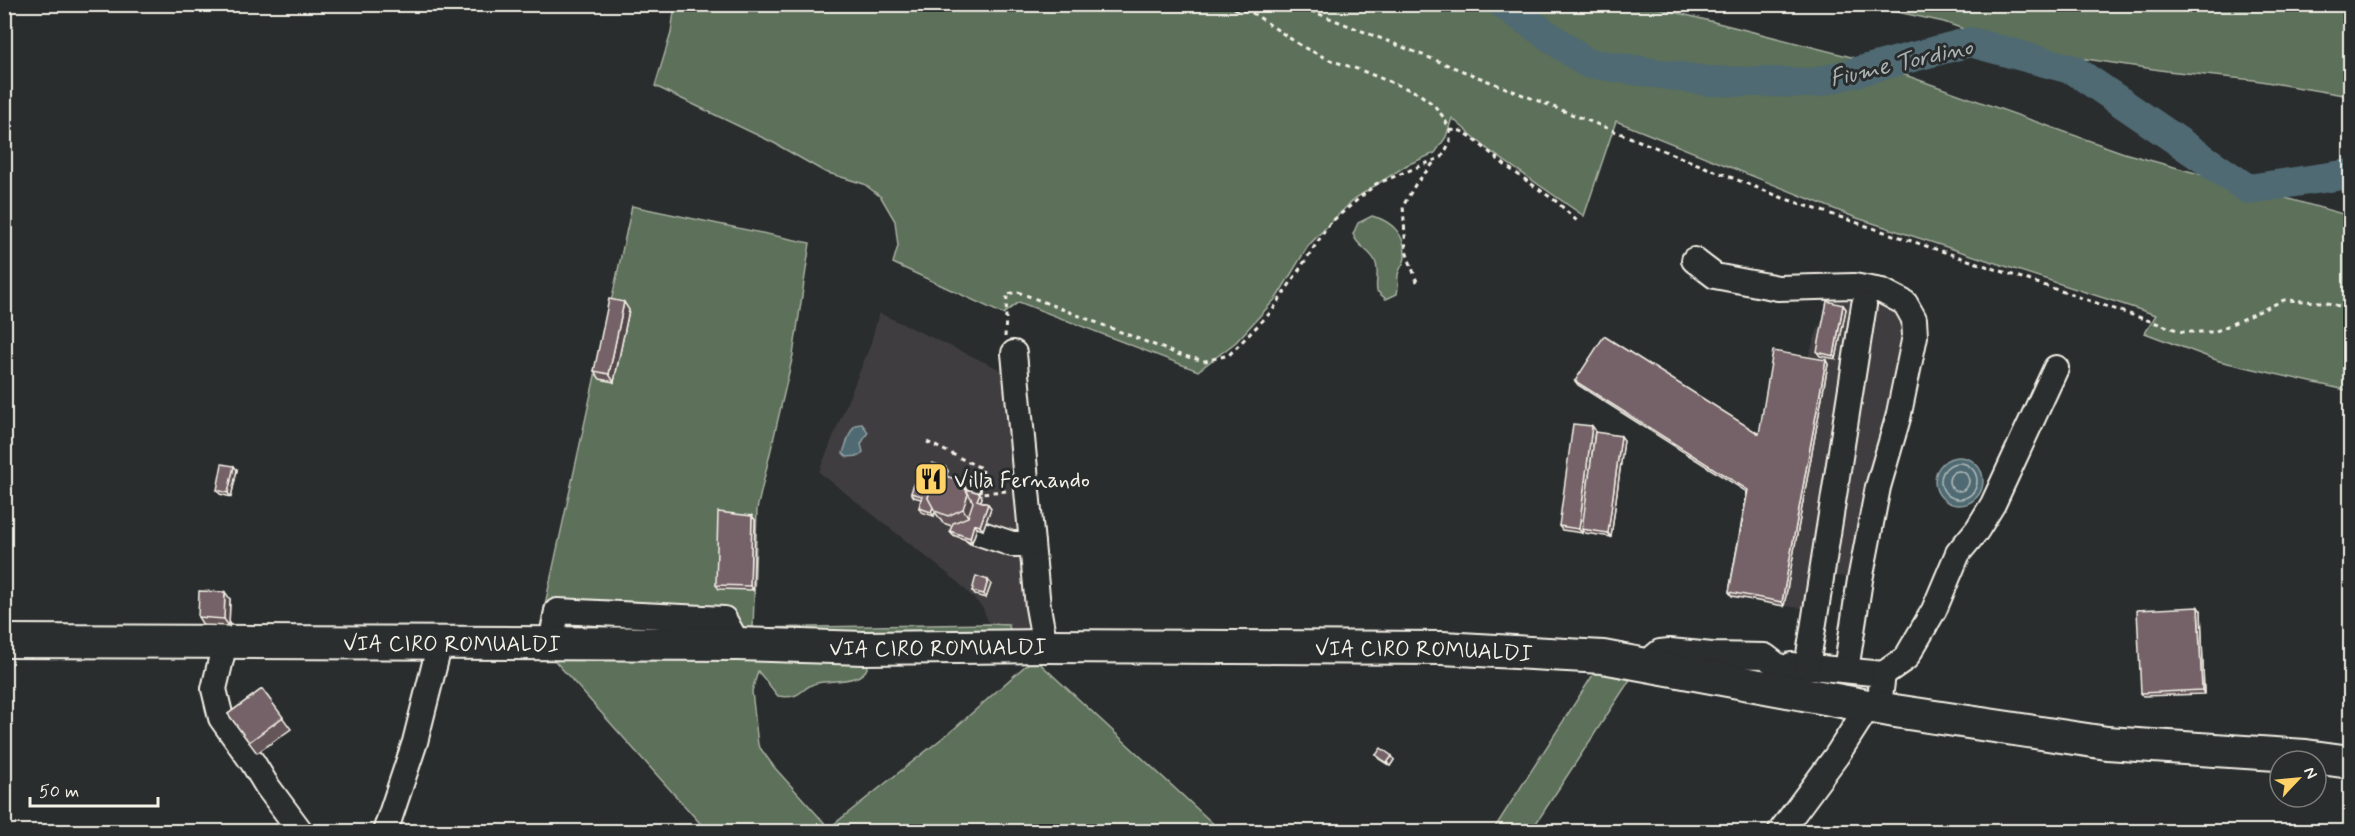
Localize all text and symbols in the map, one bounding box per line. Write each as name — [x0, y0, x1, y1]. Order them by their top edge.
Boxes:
water label: Fiume Tordino — [1827, 32, 1976, 95]
restaurant icon: Villa Fernando — [913, 461, 949, 497]
place label: Villa Fernando — [954, 467, 1090, 495]
street label: VIA CIRO ROMUALDI — [343, 630, 561, 659]
street label: VIA CIRO ROMUALDI — [829, 634, 1047, 664]
street label: VIA CIRO ROMUALDI — [1315, 635, 1534, 669]
north arrow — [2268, 749, 2328, 809]
text: N — [2298, 764, 2322, 782]
scale bar — [30, 770, 158, 808]
text: 50 m — [39, 780, 79, 804]

